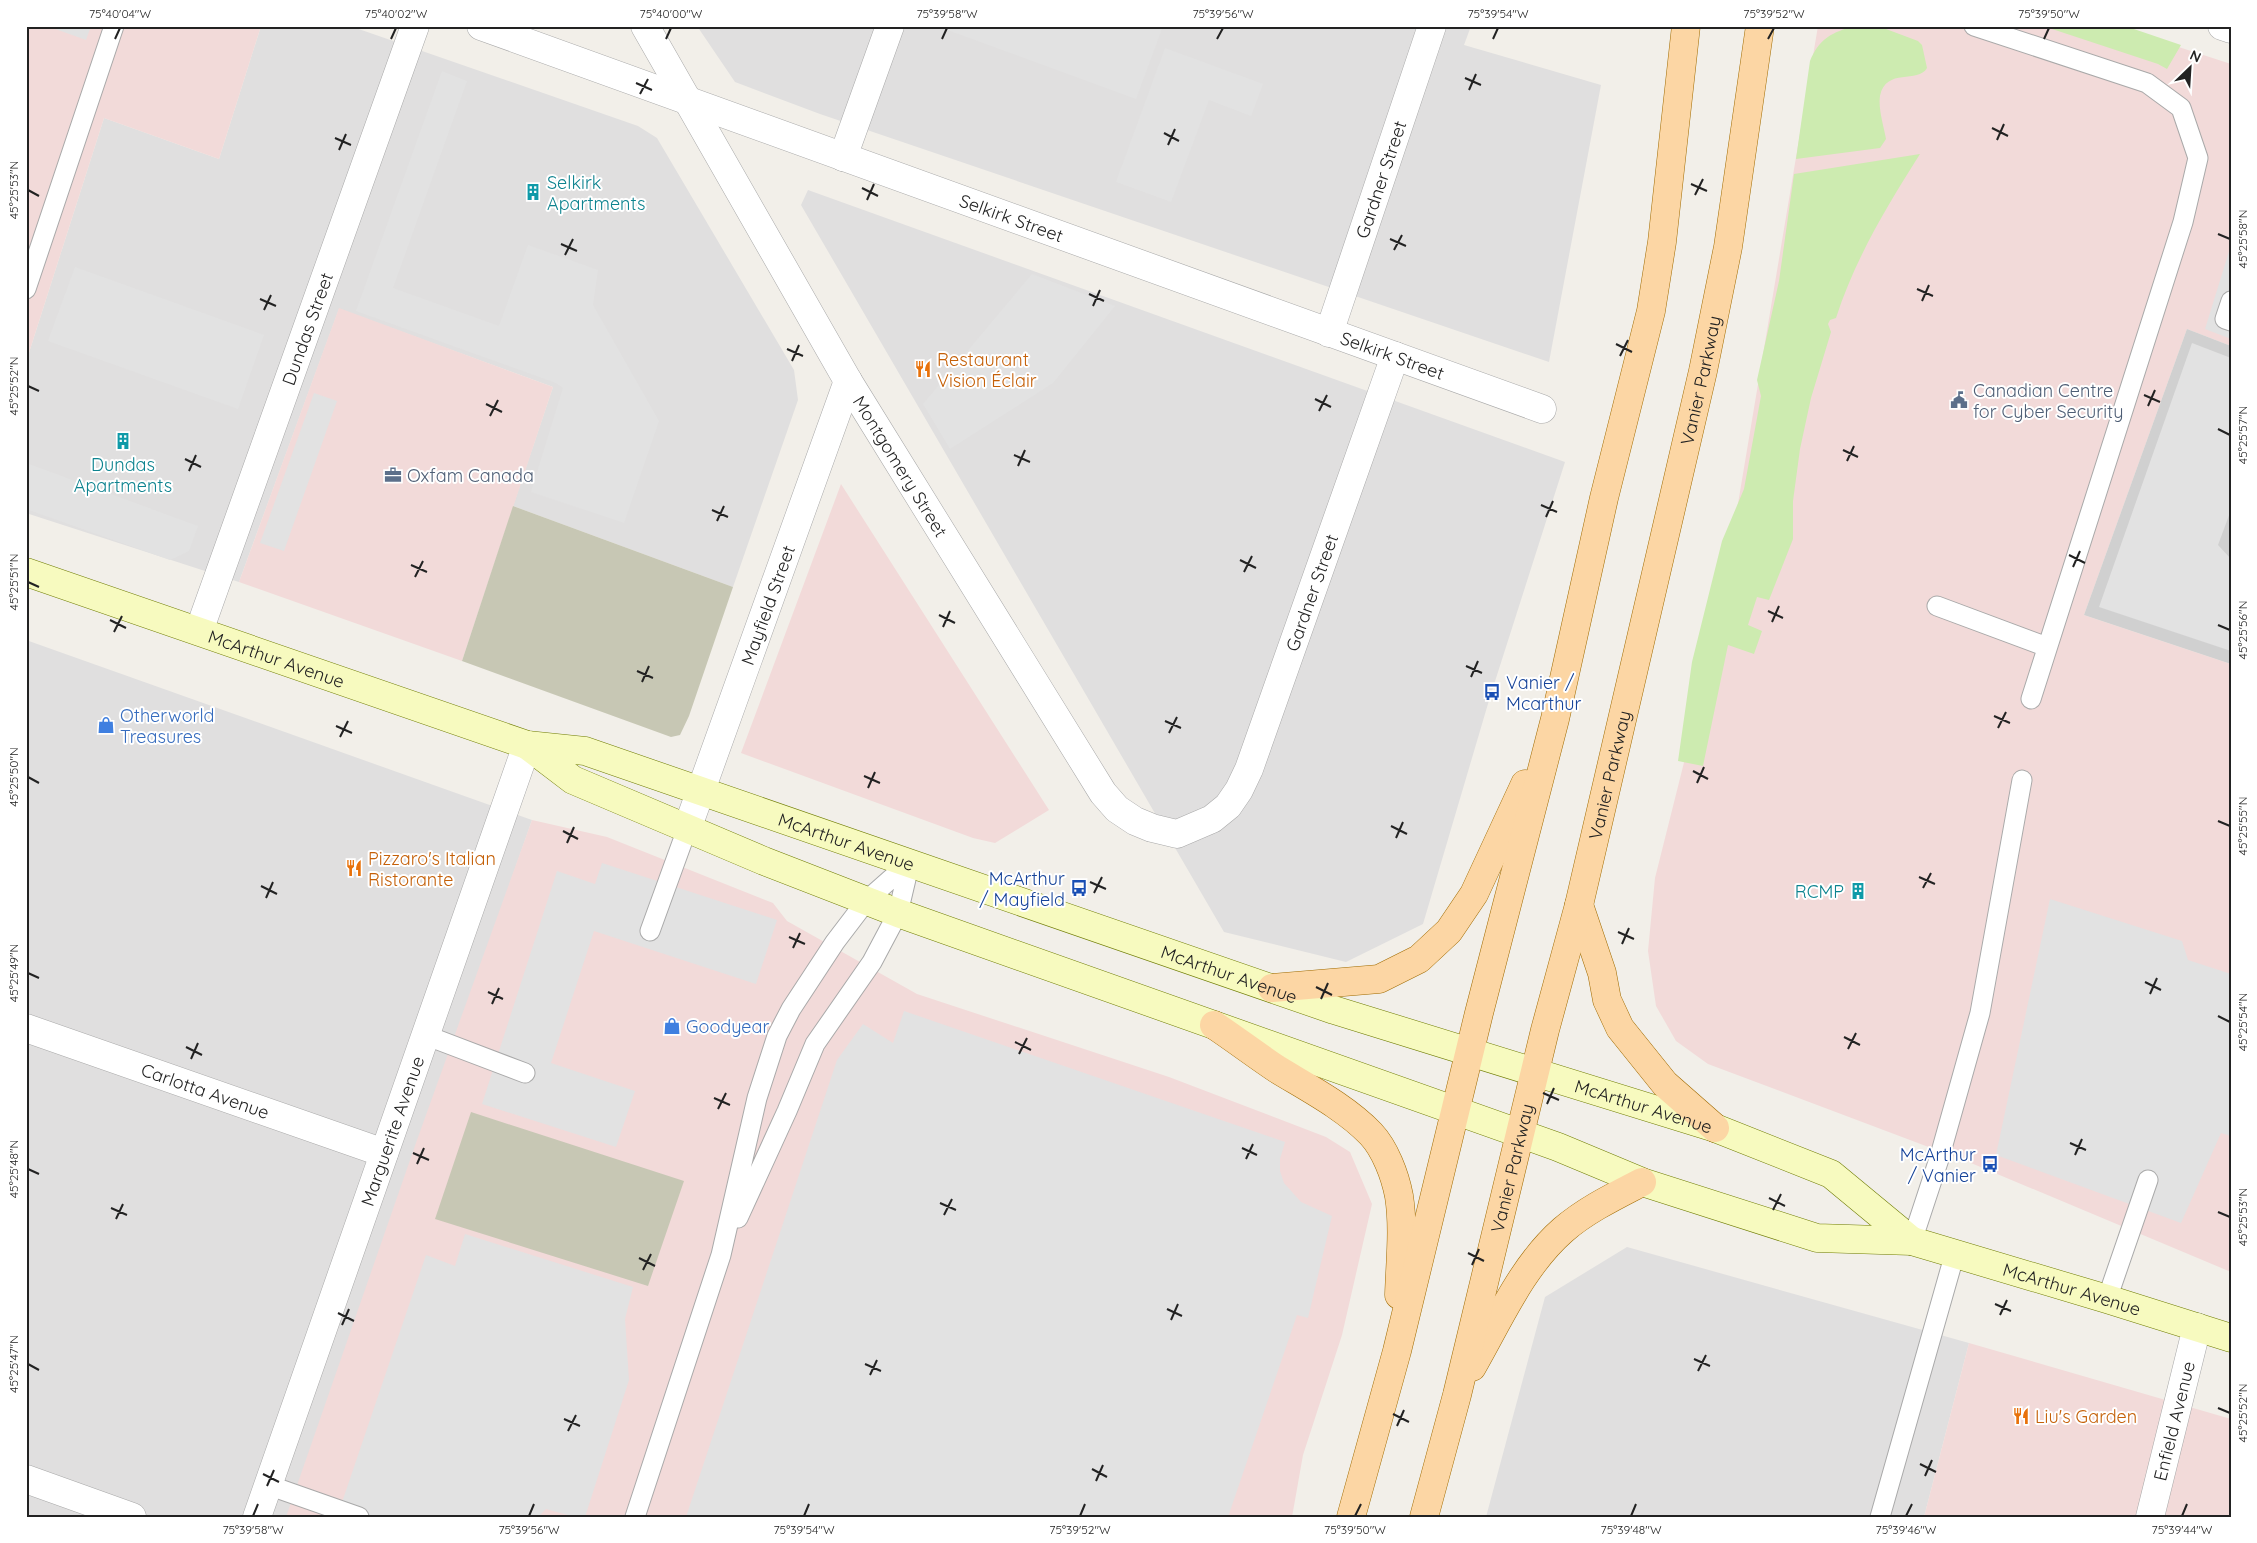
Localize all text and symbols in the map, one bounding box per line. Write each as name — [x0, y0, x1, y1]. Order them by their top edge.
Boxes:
text: 75°40'04"W — [89, 6, 151, 21]
text: 75°40'02"W — [365, 6, 428, 21]
text: 75°40'00"W — [640, 6, 703, 21]
text: 75°39'58"W — [916, 6, 978, 21]
text: 75°39'56"W — [1192, 6, 1254, 21]
text: 75°39'54"W — [1467, 6, 1529, 21]
text: 75°39'52"W — [1743, 6, 1805, 21]
text: 75°39'50"W — [2018, 6, 2080, 21]
north arrow — [2164, 42, 2214, 92]
text: N — [2187, 46, 2204, 67]
street label: Gardner Street — [1350, 118, 1411, 241]
text: 45°25'53"N — [6, 161, 21, 219]
place label: Selkirk Apartments — [547, 171, 645, 215]
building icon: Selkirk Apartments — [523, 182, 543, 202]
street label: Selkirk Street — [956, 188, 1067, 247]
text: 45°25'58"N — [2235, 210, 2250, 268]
street label: Dundas Street — [276, 269, 338, 388]
street label: Vanier Parkway — [1675, 313, 1725, 447]
street label: Selkirk Street — [1337, 326, 1447, 384]
place label: Restaurant Vision Éclair — [937, 348, 1037, 392]
text: 45°25'52"N — [6, 357, 21, 415]
restaurant icon: Restaurant Vision Éclair — [913, 359, 933, 379]
place label: Canadian Centre for Cyber Security — [1973, 379, 2123, 423]
public building icon: Canadian Centre for Cyber Security — [1949, 390, 1969, 410]
street label: Montgomery Street — [848, 391, 953, 541]
text: 45°25'57"N — [2235, 406, 2250, 464]
building icon: Dundas Apartments — [113, 431, 133, 451]
place label: Dundas Apartments — [74, 453, 172, 497]
place label: Oxfam Canada — [407, 464, 534, 487]
office icon: Oxfam Canada — [383, 465, 403, 485]
street label: Gardner Street — [1280, 531, 1343, 654]
street label: Mayfield Street — [735, 542, 800, 668]
text: 45°25'51"N — [6, 554, 21, 610]
text: 45°25'56"N — [2235, 601, 2250, 659]
street label: McArthur Avenue — [205, 624, 348, 693]
place label: Vanier / Mcarthur — [1506, 671, 1582, 715]
bus stop icon: Vanier / Mcarthur — [1482, 682, 1502, 702]
place label: Otherworld Treasures — [120, 704, 214, 748]
street label: Vanier Parkway — [1583, 708, 1635, 842]
shop icon: Otherworld Treasures — [96, 715, 116, 735]
text: 45°25'50"N — [6, 747, 21, 807]
text: 45°25'55"N — [2235, 797, 2250, 855]
street label: McArthur Avenue — [775, 807, 918, 876]
place label: Pizzaro's Italian Ristorante — [368, 847, 496, 891]
restaurant icon: Pizzaro's Italian Ristorante — [344, 858, 364, 878]
place label: McArthur / Mayfield — [979, 867, 1065, 911]
bus stop icon: McArthur / Mayfield — [1069, 878, 1089, 898]
place label: RCMP — [1795, 880, 1844, 903]
building icon: RCMP — [1848, 881, 1868, 901]
street label: McArthur Avenue — [1158, 940, 1300, 1008]
text: 45°25'49"N — [6, 944, 21, 1002]
text: 45°25'54"N — [2235, 993, 2250, 1051]
place label: Goodyear — [686, 1015, 769, 1038]
shop icon: Goodyear — [662, 1016, 682, 1036]
street label: Marguerite Avenue — [355, 1053, 429, 1209]
street label: Carlotta Avenue — [138, 1058, 272, 1124]
street label: McArthur Avenue — [1572, 1074, 1715, 1138]
street label: Vanier Parkway — [1485, 1101, 1538, 1235]
text: 45°25'48"N — [6, 1140, 21, 1198]
place label: McArthur / Vanier — [1900, 1143, 1976, 1187]
bus stop icon: McArthur / Vanier — [1980, 1154, 2000, 1174]
text: 45°25'53"N — [2235, 1188, 2250, 1246]
street label: McArthur Avenue — [2000, 1257, 2144, 1320]
text: 45°25'47"N — [6, 1335, 21, 1393]
street label: Enfield Avenue — [2148, 1359, 2200, 1483]
text: 45°25'52"N — [2235, 1384, 2250, 1442]
place label: Liu's Garden — [2035, 1405, 2137, 1428]
restaurant icon: Liu's Garden — [2011, 1406, 2031, 1426]
text: 75°39'58"W — [222, 1522, 284, 1537]
text: 75°39'56"W — [498, 1522, 560, 1537]
text: 75°39'54"W — [773, 1522, 835, 1537]
text: 75°39'52"W — [1049, 1522, 1111, 1537]
text: 75°39'50"W — [1324, 1522, 1386, 1537]
text: 75°39'48"W — [1601, 1522, 1662, 1537]
text: 75°39'46"W — [1876, 1522, 1937, 1537]
text: 75°39'44"W — [2152, 1522, 2213, 1537]

